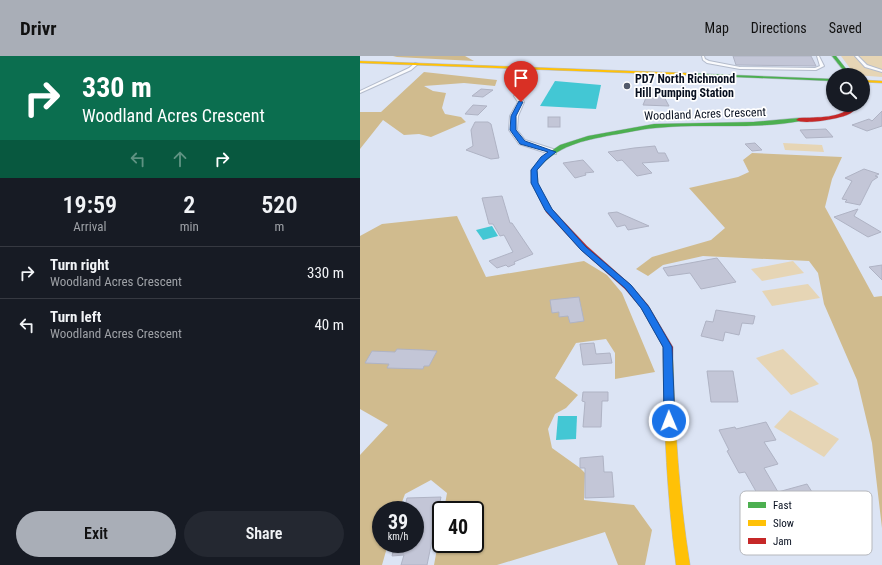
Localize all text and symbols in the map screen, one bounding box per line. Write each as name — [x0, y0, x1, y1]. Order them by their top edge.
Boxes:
text: Drivr — [20, 17, 57, 40]
text: Map — [705, 20, 729, 36]
text: Directions — [751, 20, 807, 36]
text: Saved — [829, 20, 862, 36]
pin — [504, 61, 538, 102]
icon: arrive — [510, 67, 532, 89]
map controls — [826, 68, 870, 112]
button: search — [826, 68, 870, 112]
text: 330 m — [82, 71, 152, 104]
icon: right — [16, 72, 68, 124]
place label: PD7 North Richmond Hill Pumping Station — [635, 72, 735, 100]
marker: PD7 North Richmond Hill Pumping Station — [622, 81, 632, 91]
text: Woodland Acres Crescent — [82, 105, 265, 126]
street label: Woodland Acres Crescent — [644, 105, 767, 123]
icon: left — [127, 148, 149, 170]
icon: ahead — [169, 148, 191, 170]
icon: right — [211, 148, 233, 170]
text: 19:59 — [63, 191, 117, 219]
text: 2 — [183, 191, 195, 219]
text: 520 — [261, 191, 297, 219]
text: Arrival — [73, 219, 106, 234]
text: min — [180, 219, 199, 234]
text: m — [274, 219, 284, 234]
text: Turn right — [50, 256, 109, 274]
icon: right — [16, 262, 38, 284]
text: 330 m — [307, 264, 344, 282]
text: Woodland Acres Crescent — [50, 274, 182, 289]
text: Turn left — [50, 308, 101, 326]
icon: left — [16, 314, 38, 336]
text: 40 m — [314, 316, 344, 334]
text: Woodland Acres Crescent — [50, 326, 182, 341]
position arrow — [648, 400, 690, 442]
legend — [740, 491, 872, 555]
text: Fast — [773, 499, 792, 512]
speed limit sign: 40 — [432, 501, 484, 553]
text: 39 — [388, 510, 408, 534]
button: Exit — [16, 511, 176, 557]
button: Share — [184, 511, 344, 557]
text: Slow — [773, 517, 794, 530]
text: km/h — [388, 531, 408, 542]
text: Jam — [773, 535, 792, 548]

